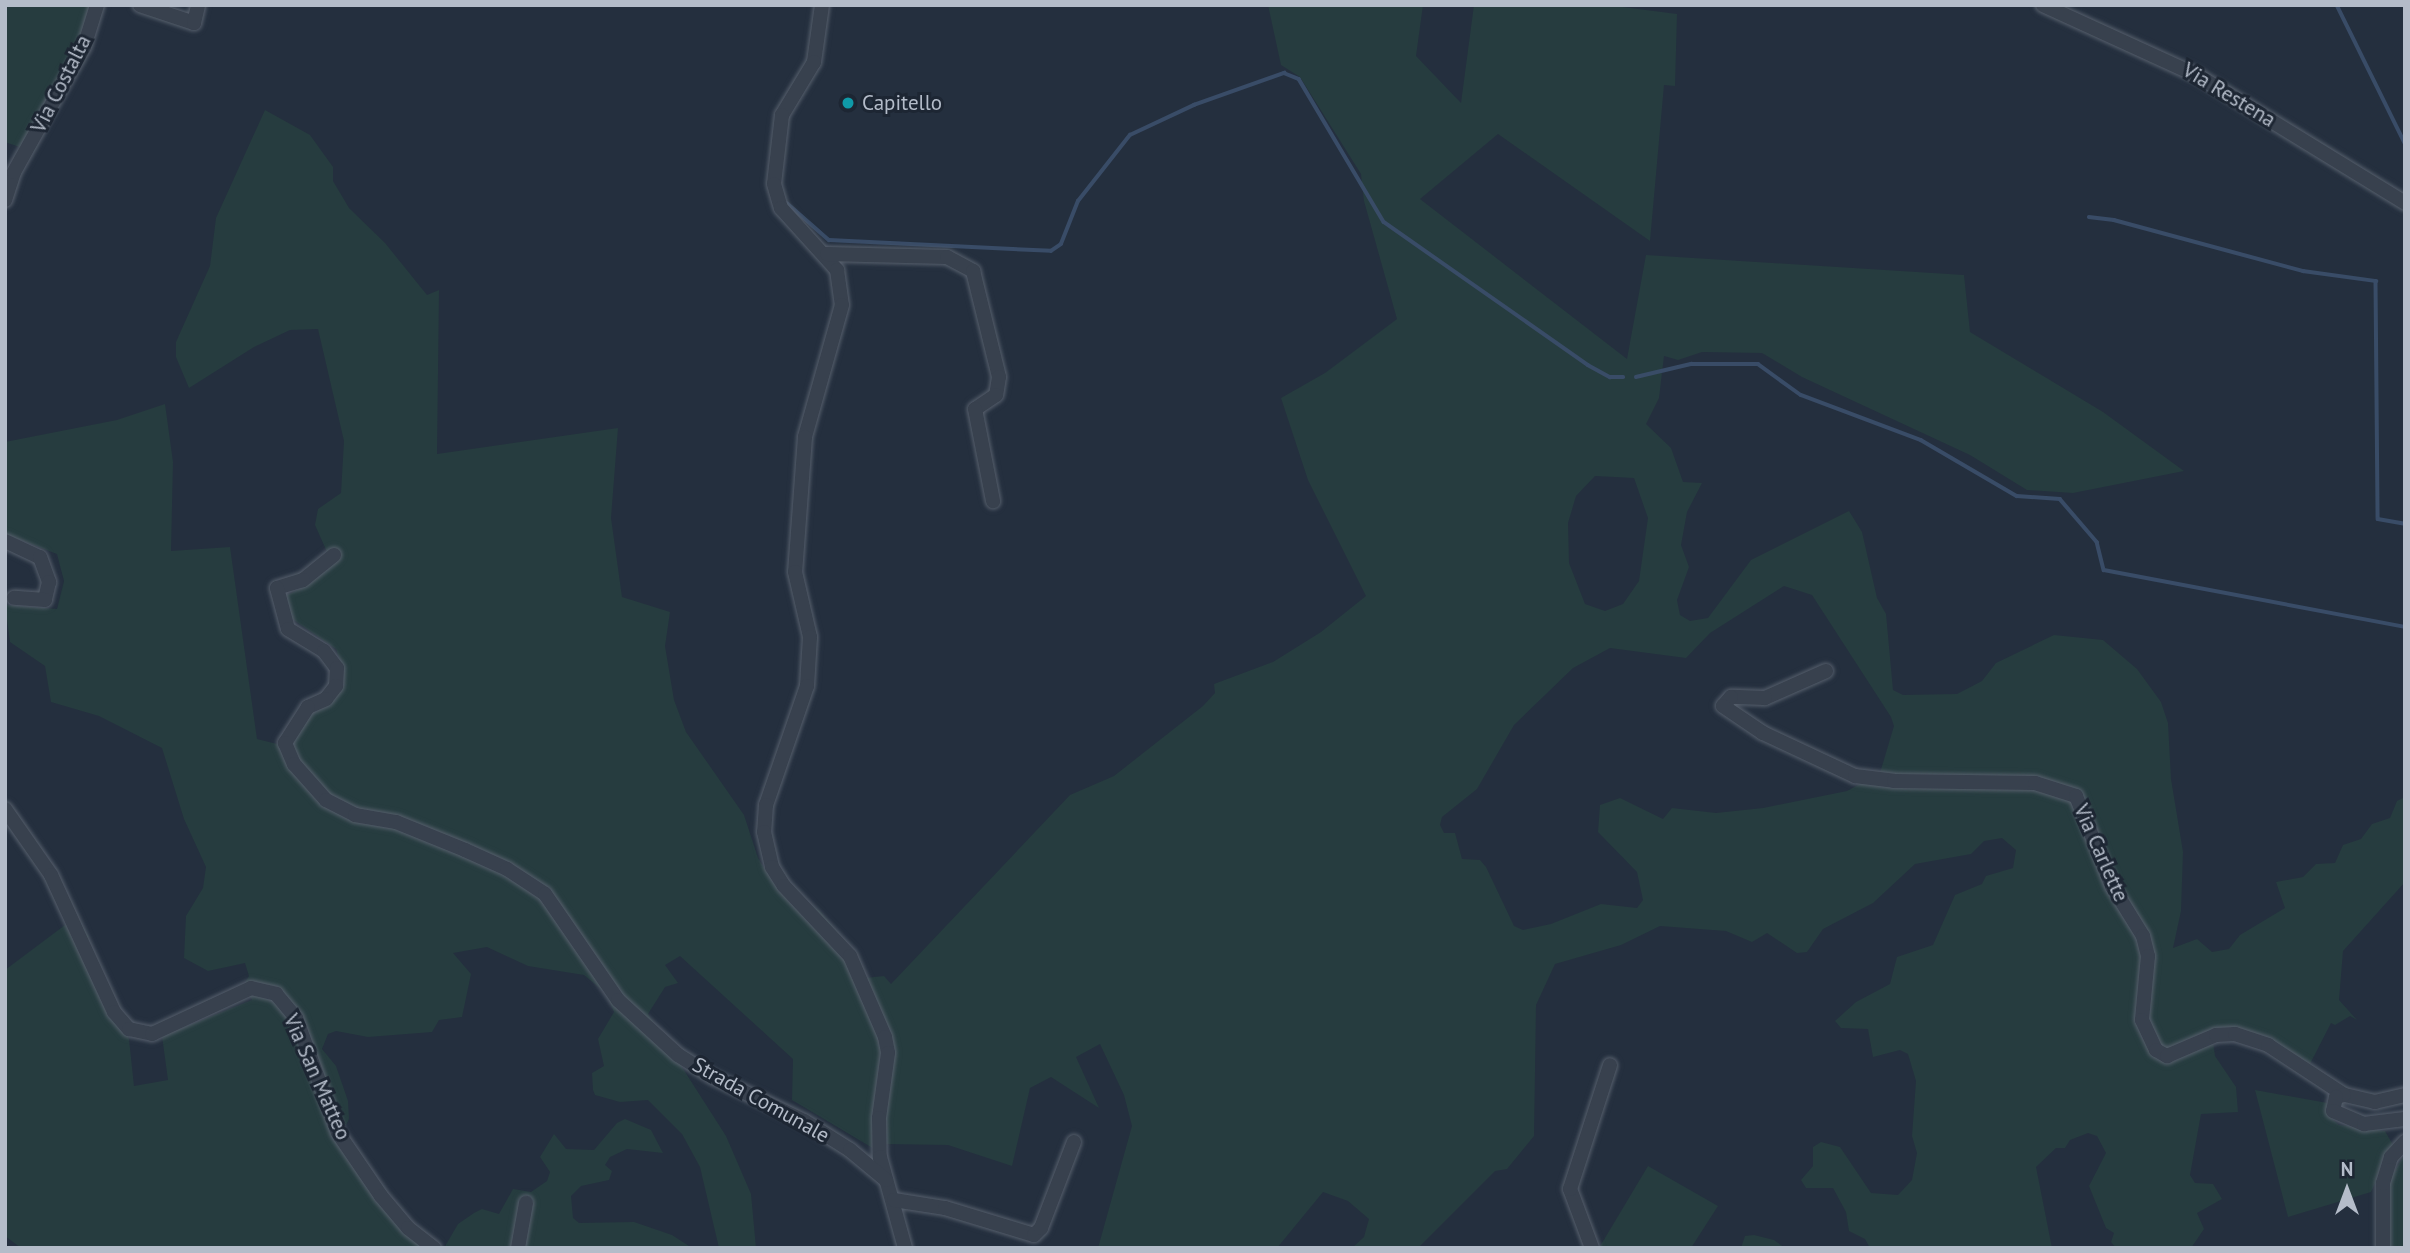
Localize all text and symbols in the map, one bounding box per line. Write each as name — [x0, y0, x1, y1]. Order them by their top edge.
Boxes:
street label: Via Costalta — [26, 31, 96, 137]
street label: Via Restena — [2178, 57, 2280, 133]
place label: Capitello — [862, 90, 942, 116]
marker: Capitello — [840, 95, 856, 111]
street label: Via Carlette — [2068, 800, 2134, 906]
street label: Via San Matteo — [278, 1010, 356, 1144]
street label: Strada Comunale — [688, 1052, 834, 1148]
north arrow — [2312, 1155, 2382, 1225]
text: N — [2341, 1157, 2353, 1181]

